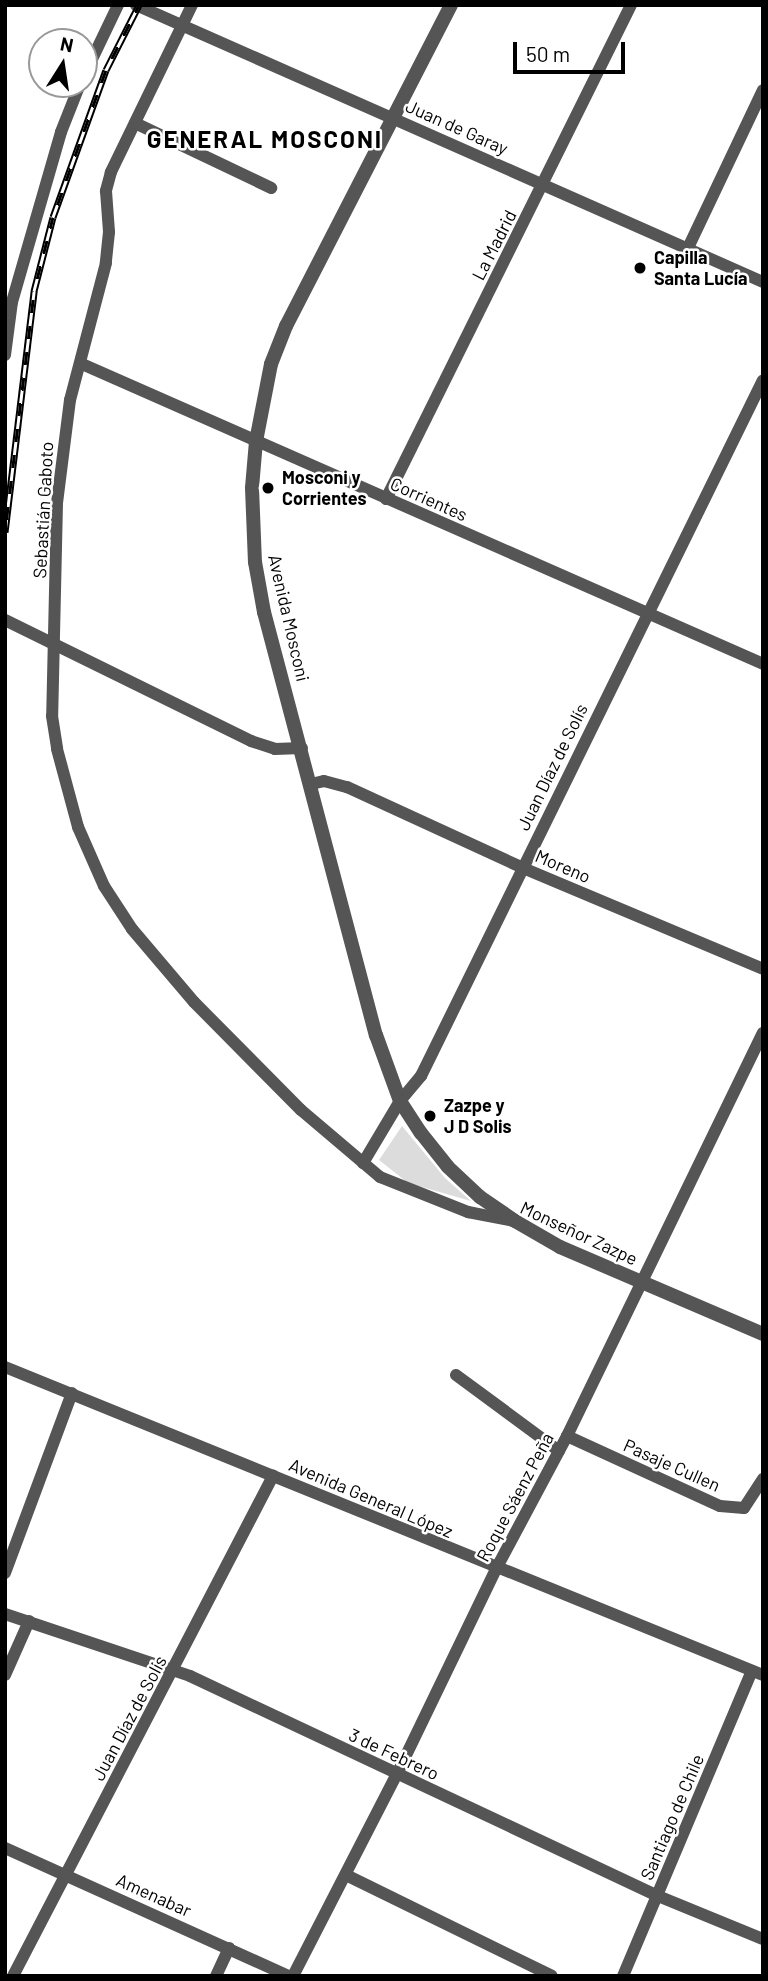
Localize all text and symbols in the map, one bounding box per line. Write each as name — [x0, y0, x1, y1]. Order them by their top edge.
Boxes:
north arrow — [28, 28, 98, 98]
scale bar — [516, 28, 628, 72]
text: N — [58, 31, 76, 56]
text: 50 m — [526, 41, 570, 66]
street label: Juan de Garay — [403, 95, 511, 159]
district label: GENERAL MOSCONI — [149, 125, 381, 153]
street label: La Madrid — [467, 206, 521, 284]
place label: Capilla Santa Lucía — [654, 247, 747, 290]
marker: Capilla Santa Lucía — [632, 260, 648, 276]
street label: Sebastián Gaboto — [29, 441, 57, 579]
place label: Mosconi y Corrientes — [282, 467, 366, 510]
street label: Corrientes — [387, 472, 471, 526]
marker: Mosconi y Corrientes — [260, 480, 276, 496]
street label: Avenida Mosconi — [264, 552, 314, 684]
street label: Juan Díaz de Solís — [512, 700, 592, 834]
street label: Moreno — [532, 845, 594, 887]
place label: Zazpe y J D Solis — [444, 1095, 512, 1138]
marker: Zazpe y J D Solis — [422, 1108, 438, 1124]
street label: Monseñor Zazpe — [517, 1196, 641, 1270]
street label: Roque Sáenz Peña — [472, 1429, 558, 1565]
street label: Pasaje Cullen — [620, 1434, 724, 1496]
street label: Avenida General López — [286, 1454, 456, 1542]
street label: Juan Díaz de Solís — [87, 1652, 171, 1784]
street label: 3 de Febrero — [345, 1724, 443, 1784]
street label: Santiago de Chile — [636, 1751, 708, 1883]
street label: Amenabar — [113, 1869, 195, 1921]

